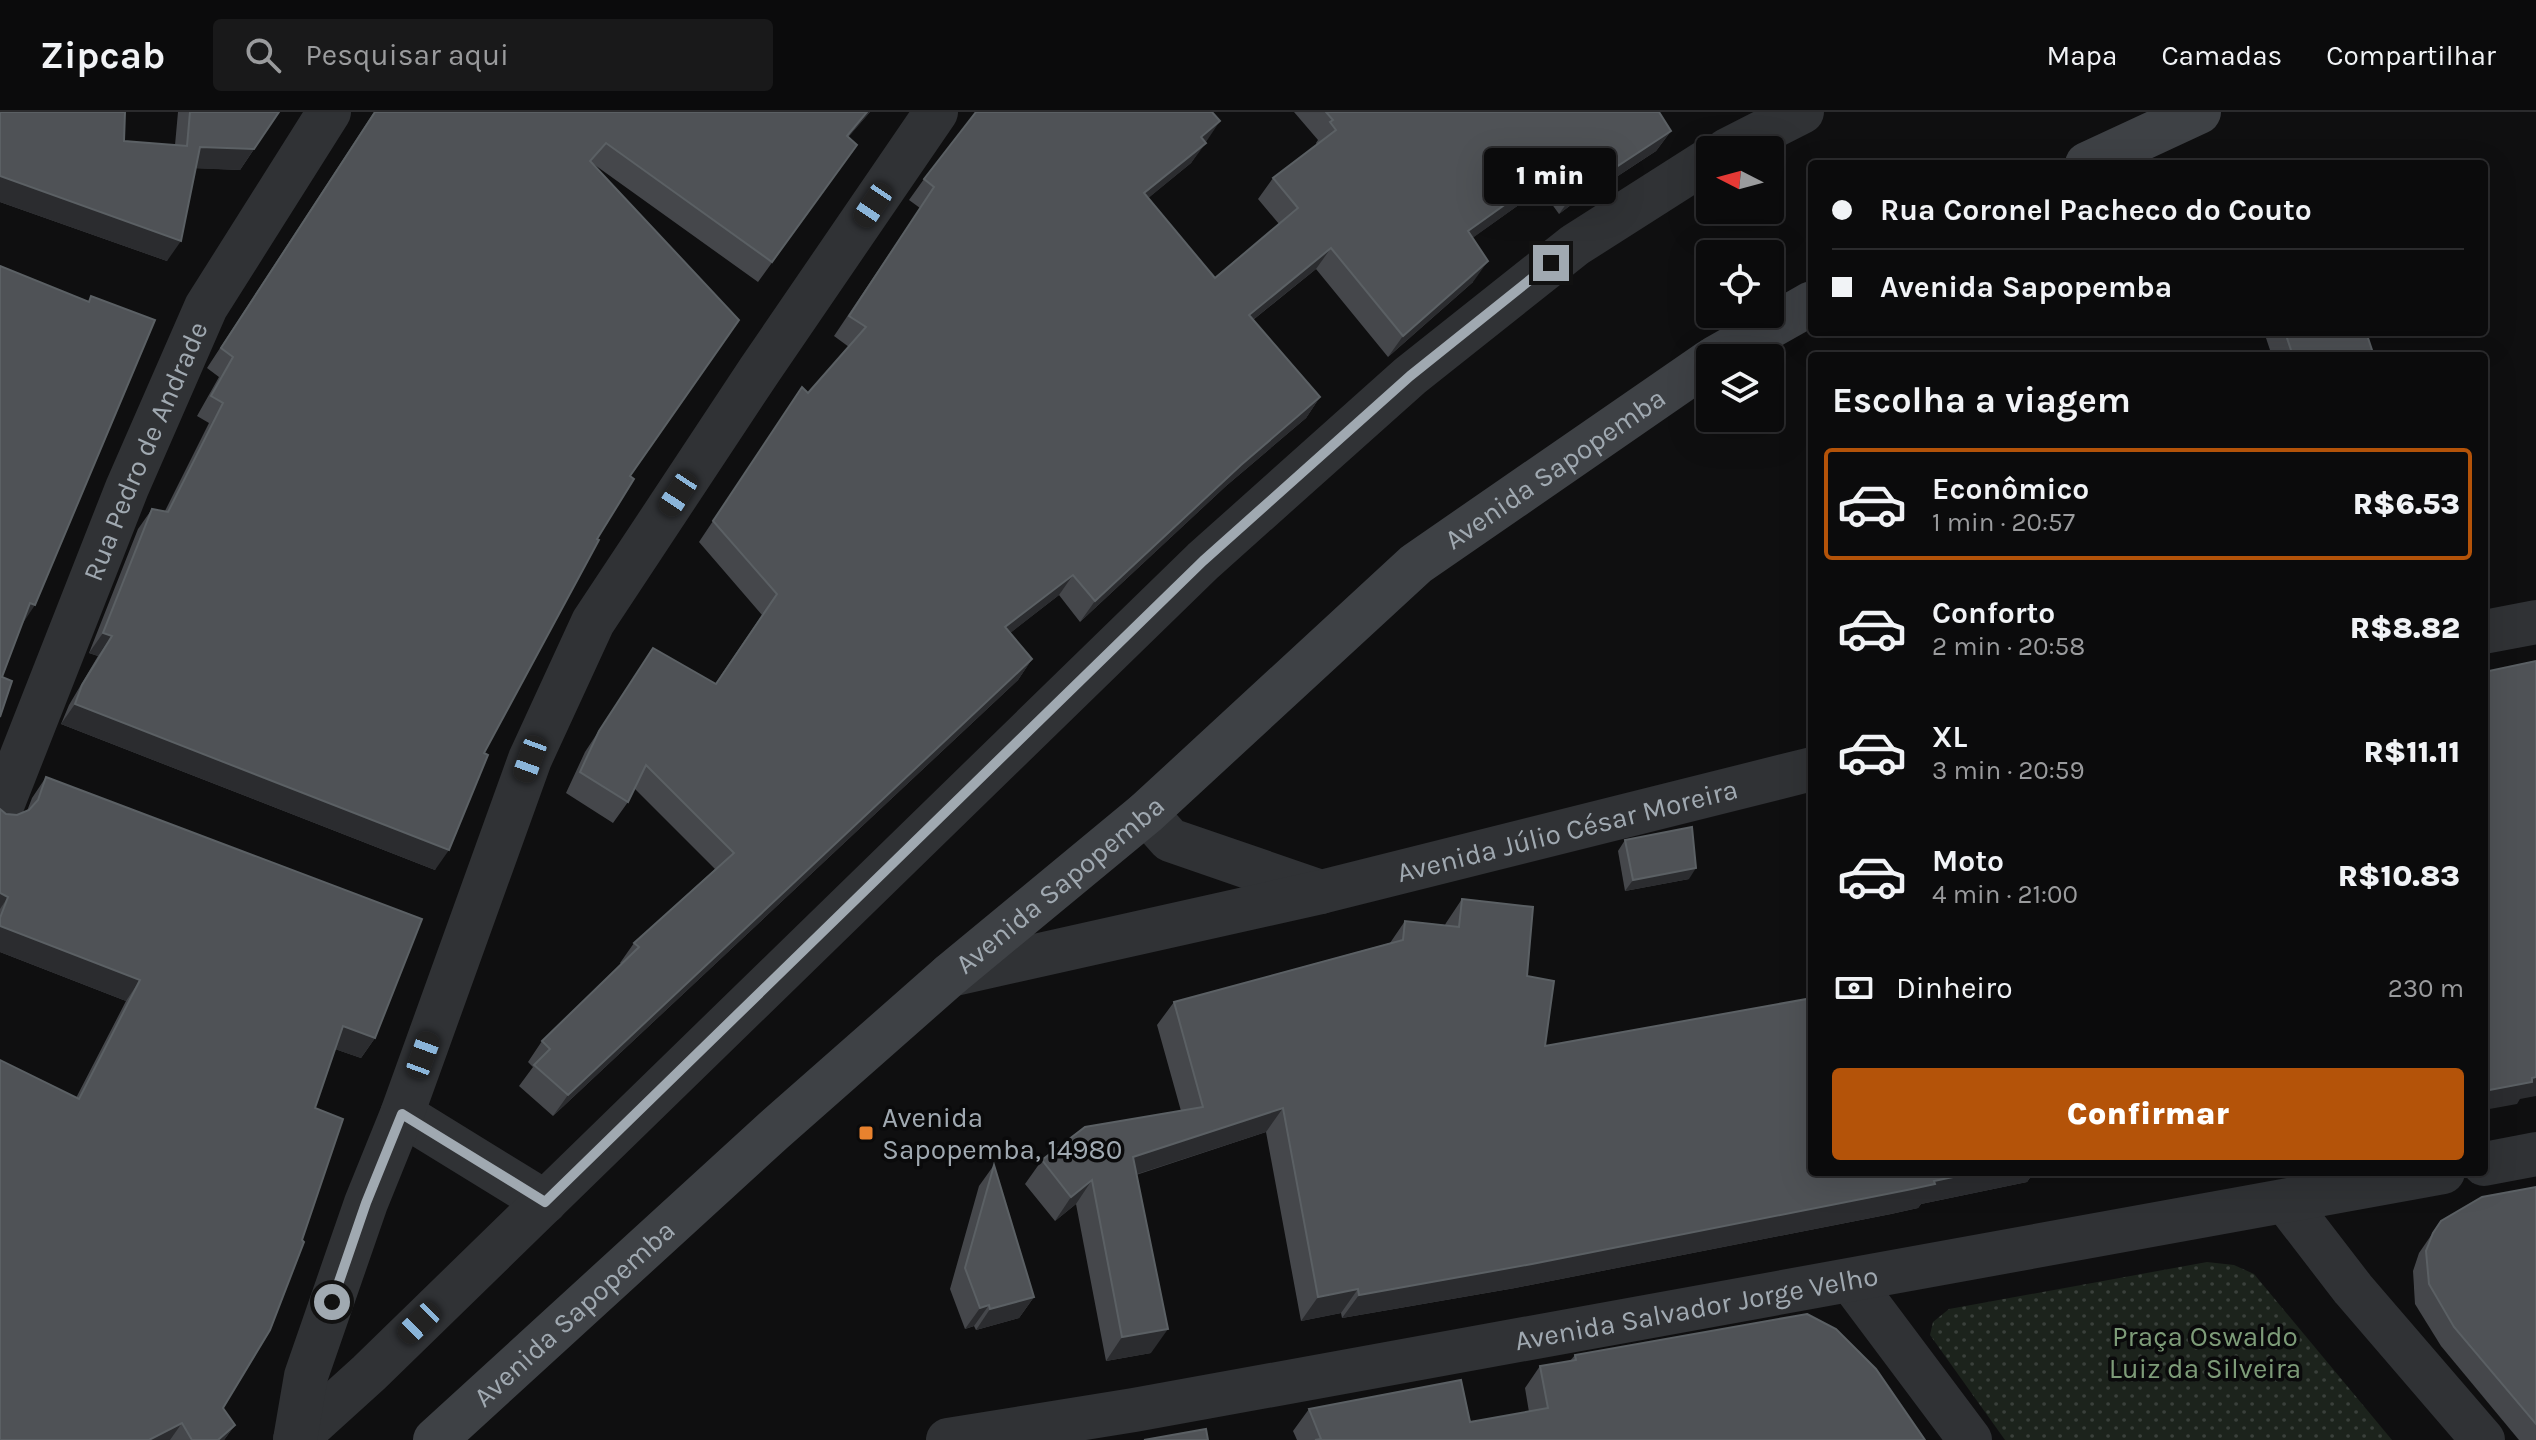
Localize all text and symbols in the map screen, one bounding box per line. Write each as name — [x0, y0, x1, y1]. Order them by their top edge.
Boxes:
search box — [213, 19, 773, 91]
text: Zipcab — [40, 33, 165, 78]
icon: search — [241, 33, 285, 77]
text: Pesquisar aqui — [305, 37, 509, 73]
text: Mapa — [2046, 39, 2117, 72]
text: Camadas — [2161, 39, 2282, 72]
text: Compartilhar — [2326, 39, 2496, 72]
north arrow — [1696, 136, 1784, 224]
map controls — [1696, 136, 1784, 432]
callout: 1 min — [1485, 147, 1617, 203]
text: 1 min — [1516, 160, 1584, 191]
car — [850, 178, 896, 232]
text: Rua Coronel Pacheco do Couto — [1880, 192, 2312, 228]
button: locate — [1696, 240, 1784, 328]
route end — [1533, 245, 1569, 281]
text: Avenida Sapopemba — [1880, 269, 2172, 305]
street label: Rua Pedro de Andrade — [76, 316, 215, 586]
button: layers — [1696, 344, 1784, 432]
text: Escolha a viagem — [1832, 379, 2131, 421]
street label: Avenida Sapopemba — [1438, 381, 1672, 556]
car — [655, 467, 701, 521]
icon: car — [1836, 468, 1908, 540]
text: Econômico — [1932, 471, 2089, 507]
text: R$6.53 — [2353, 486, 2460, 522]
text: 1 min · 20:57 — [1932, 507, 2075, 538]
icon: car — [1836, 592, 1908, 664]
text: Conforto — [1932, 595, 2055, 631]
text: R$8.82 — [2350, 610, 2460, 646]
text: 2 min · 20:58 — [1932, 631, 2085, 662]
icon: car — [1836, 716, 1908, 788]
text: XL — [1932, 719, 1967, 755]
car — [511, 732, 549, 786]
text: R$11.11 — [2364, 734, 2460, 770]
text: 3 min · 20:59 — [1932, 755, 2085, 786]
street label: Avenida Júlio César Moreira — [1393, 772, 1741, 889]
street label: Avenida Sapopemba — [949, 789, 1171, 981]
icon: car — [1836, 840, 1908, 912]
text: Moto — [1932, 843, 2004, 879]
text: R$10.83 — [2338, 858, 2460, 894]
text: 4 min · 21:00 — [1932, 879, 2078, 910]
icon: cash — [1832, 966, 1876, 1010]
text: Dinheiro — [1896, 970, 2013, 1006]
text: 230 m — [2388, 973, 2464, 1004]
car — [404, 1028, 442, 1082]
button: Confirmar — [1832, 1068, 2464, 1160]
place label: Avenida Sapopemba, 14980 — [882, 1101, 1122, 1166]
marker: Avenida Sapopemba, 14980 — [857, 1124, 875, 1142]
street label: Avenida Sapopemba — [467, 1213, 682, 1414]
street label: Avenida Salvador Jorge Velho — [1512, 1259, 1881, 1357]
route start — [314, 1284, 350, 1320]
car — [393, 1298, 445, 1348]
park label: Praça Oswaldo Luiz da Silveira — [2109, 1320, 2301, 1385]

